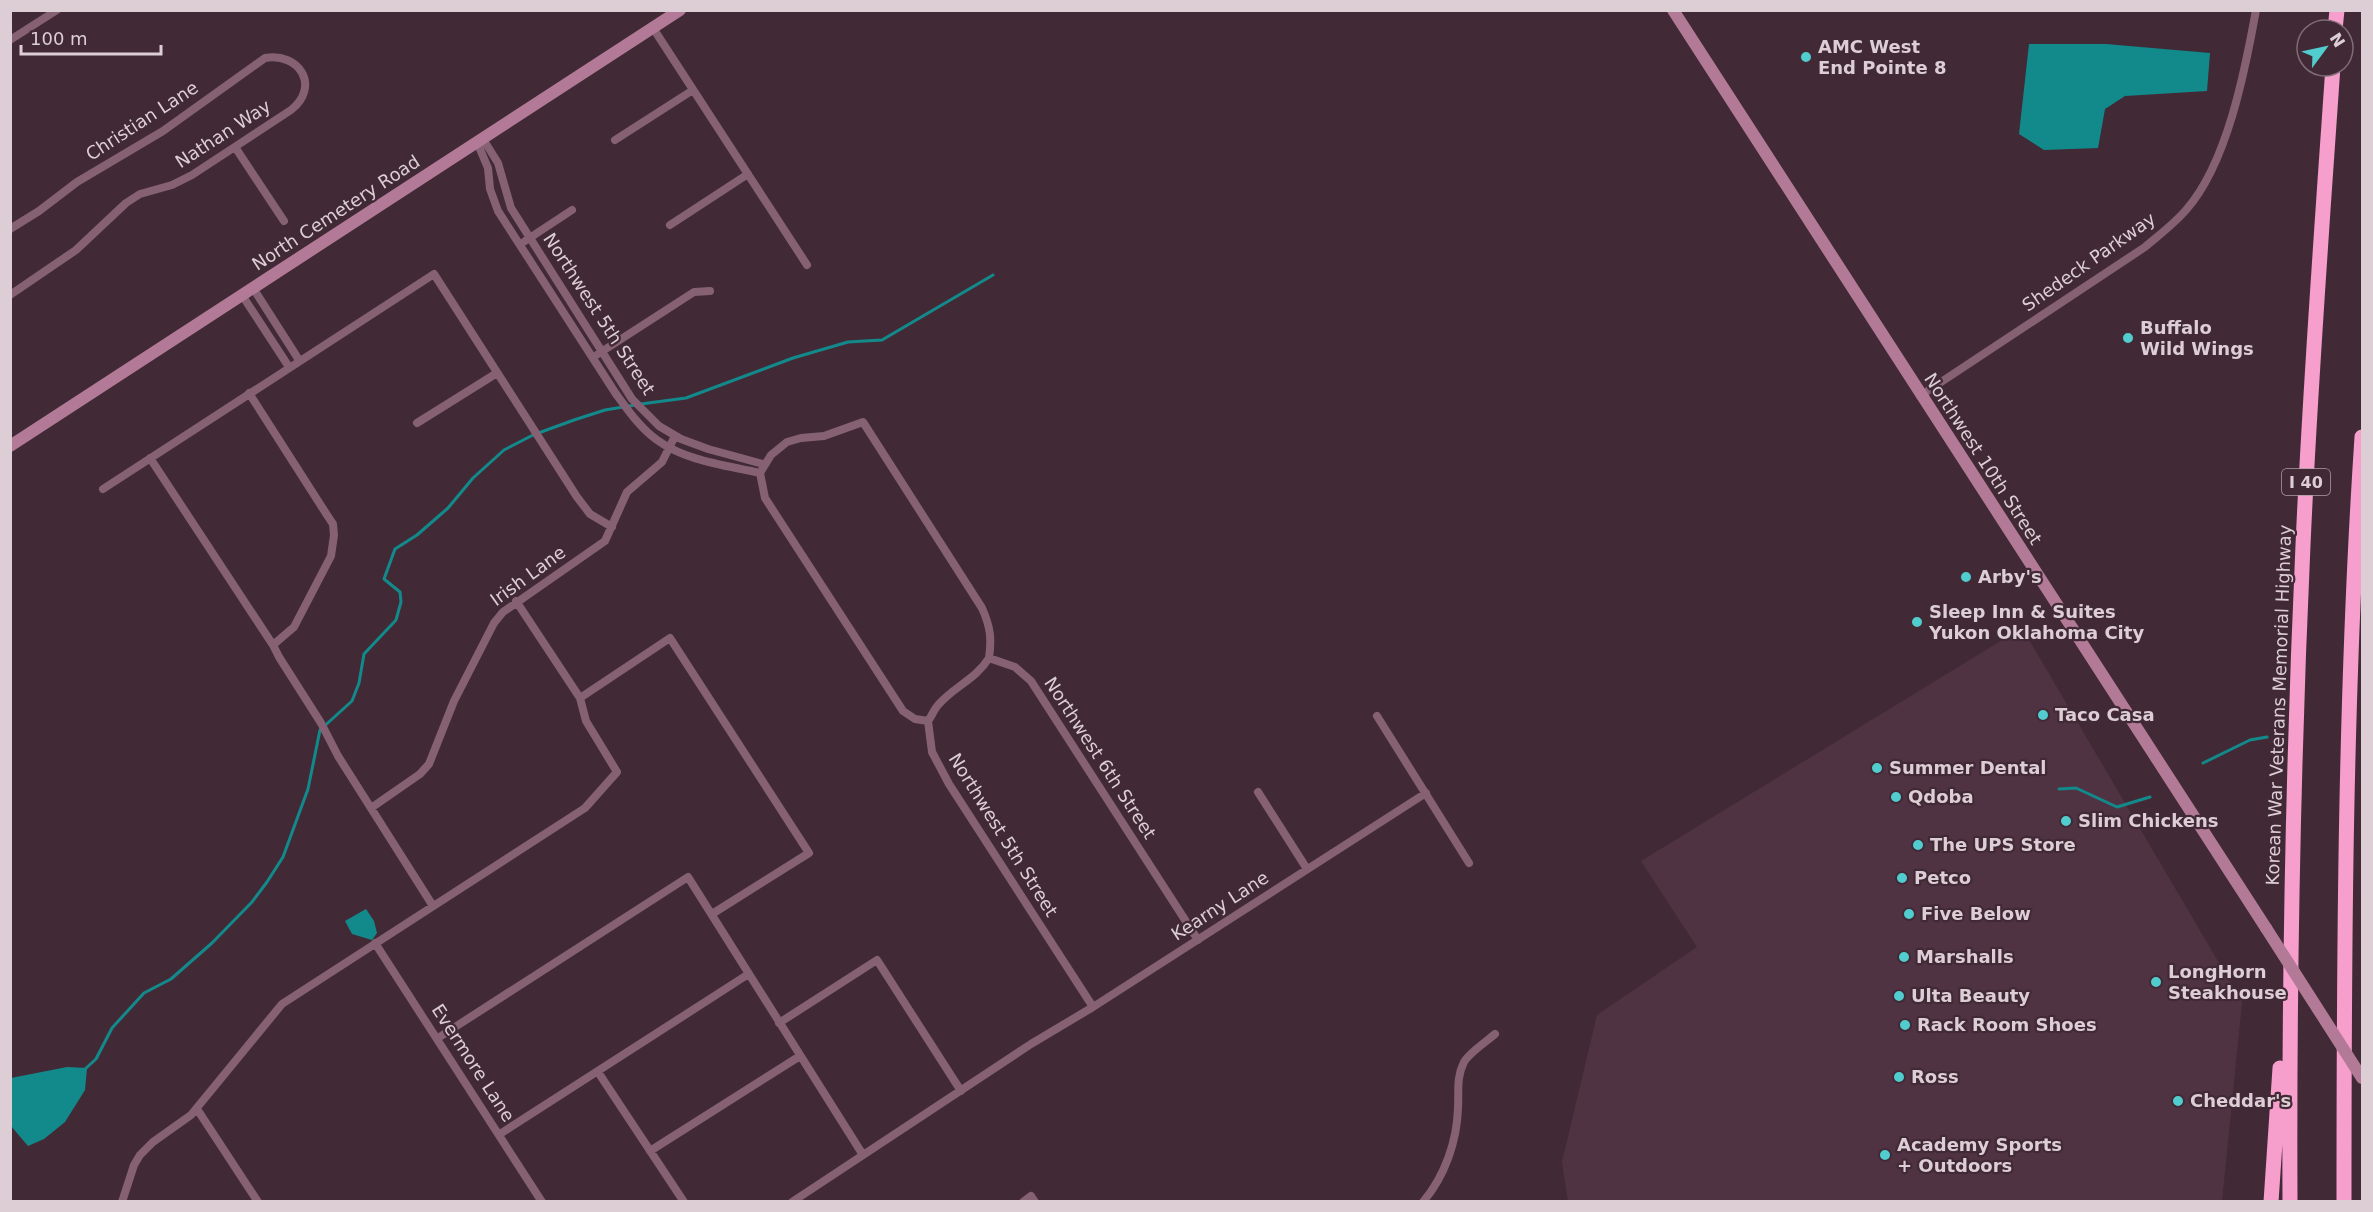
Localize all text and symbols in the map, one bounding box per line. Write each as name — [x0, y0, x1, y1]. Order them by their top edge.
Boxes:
scale bar — [21, 18, 160, 56]
north arrow — [2295, 18, 2355, 78]
text: 100 m — [30, 28, 88, 49]
text: N — [2326, 29, 2349, 51]
place label: AMC West End Pointe 8 — [1818, 36, 1946, 78]
marker: AMC West End Pointe 8 — [1799, 50, 1813, 64]
street label: Christian Lane — [82, 77, 202, 165]
street label: Nathan Way — [171, 95, 275, 172]
street label: North Cemetery Road — [248, 151, 423, 275]
street label: Shedeck Parkway — [2018, 208, 2160, 315]
street label: Northwest 5th Street — [539, 229, 660, 399]
place label: Buffalo Wild Wings — [2140, 317, 2254, 359]
marker: Buffalo Wild Wings — [2121, 331, 2135, 345]
street label: Northwest 10th Street — [1920, 369, 2047, 548]
road number: I 40 — [2282, 469, 2330, 495]
street label: Korean War Veterans Memorial Highway — [2262, 524, 2295, 886]
street label: Irish Lane — [486, 541, 569, 610]
place label: Arby's — [1978, 566, 2042, 587]
marker: Arby's — [1959, 570, 1973, 584]
place label: Sleep Inn & Suites Yukon Oklahoma City — [1928, 601, 2144, 643]
marker: Sleep Inn & Suites Yukon Oklahoma City — [1910, 615, 1924, 629]
street label: Northwest 6th Street — [1040, 673, 1161, 843]
place label: Taco Casa — [2055, 704, 2155, 725]
marker: Taco Casa — [2036, 708, 2050, 722]
street label: Northwest 5th Street — [945, 749, 1062, 920]
place label: Summer Dental — [1889, 757, 2047, 778]
marker: Summer Dental — [1870, 761, 1884, 775]
place label: Qdoba — [1908, 786, 1974, 807]
marker: Qdoba — [1889, 790, 1903, 804]
place label: Slim Chickens — [2078, 810, 2218, 831]
marker: Slim Chickens — [2059, 814, 2073, 828]
place label: The UPS Store — [1930, 834, 2076, 855]
marker: The UPS Store — [1911, 838, 1925, 852]
street label: Kearny Lane — [1167, 866, 1272, 945]
place label: Petco — [1914, 867, 1971, 888]
marker: Petco — [1895, 871, 1909, 885]
place label: Five Below — [1921, 903, 2031, 924]
marker: Five Below — [1902, 907, 1916, 921]
place label: Marshalls — [1916, 946, 2014, 967]
marker: Marshalls — [1897, 950, 1911, 964]
place label: LongHorn Steakhouse — [2168, 961, 2287, 1003]
marker: LongHorn Steakhouse — [2149, 975, 2163, 989]
place label: Ulta Beauty — [1911, 985, 2030, 1006]
marker: Ulta Beauty — [1892, 989, 1906, 1003]
street label: Evermore Lane — [428, 1000, 519, 1126]
place label: Rack Room Shoes — [1917, 1014, 2097, 1035]
marker: Rack Room Shoes — [1898, 1018, 1912, 1032]
place label: Ross — [1911, 1066, 1959, 1087]
marker: Ross — [1892, 1070, 1906, 1084]
place label: Cheddar's — [2190, 1090, 2291, 1111]
marker: Cheddar's — [2171, 1094, 2185, 1108]
place label: Academy Sports + Outdoors — [1897, 1134, 2062, 1176]
marker: Academy Sports + Outdoors — [1878, 1148, 1892, 1162]

